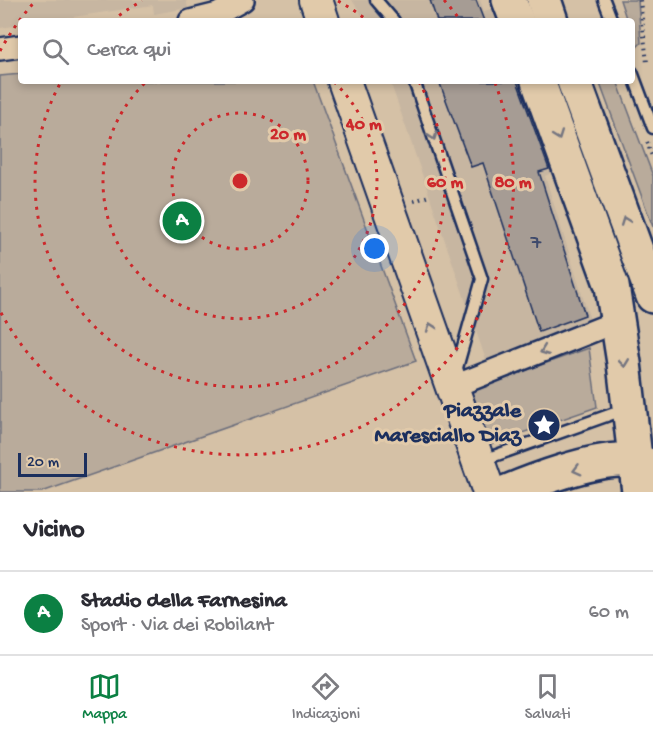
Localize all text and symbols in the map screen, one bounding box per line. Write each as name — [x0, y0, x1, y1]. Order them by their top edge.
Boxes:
search box — [18, 18, 635, 84]
icon: search — [39, 35, 72, 68]
text: Cerca qui — [87, 38, 171, 64]
text: 40 m — [345, 115, 382, 136]
text: 20 m — [270, 125, 306, 146]
one-way arrow — [426, 130, 439, 141]
one-way arrow — [551, 130, 564, 141]
centre of rings — [230, 171, 250, 191]
text: 60 m — [427, 173, 463, 194]
text: 80 m — [494, 173, 532, 194]
pin: A — [162, 198, 201, 244]
one-way arrow — [620, 216, 633, 227]
house number: 7 — [530, 233, 542, 256]
your location — [360, 234, 389, 263]
one-way arrow — [425, 322, 438, 333]
one-way arrow — [540, 344, 551, 356]
one-way arrow — [618, 358, 630, 367]
place label: Piazzale Maresciallo Diaz — [374, 399, 522, 450]
place icon: Piazzale Maresciallo Diaz — [526, 407, 562, 443]
scale bar — [18, 450, 87, 478]
text: 20 m — [27, 454, 59, 473]
one-way arrow — [572, 462, 582, 475]
text: Vicino — [24, 516, 84, 547]
text: Stadio della Farnesina — [81, 589, 287, 615]
text: A — [38, 602, 49, 625]
text: 60 m — [589, 602, 629, 625]
text: Sport · Via dei Robilant — [81, 615, 273, 638]
tab: Mappa — [82, 670, 127, 725]
tab: Indicazioni — [292, 670, 360, 725]
tab: Salvati — [525, 670, 571, 725]

